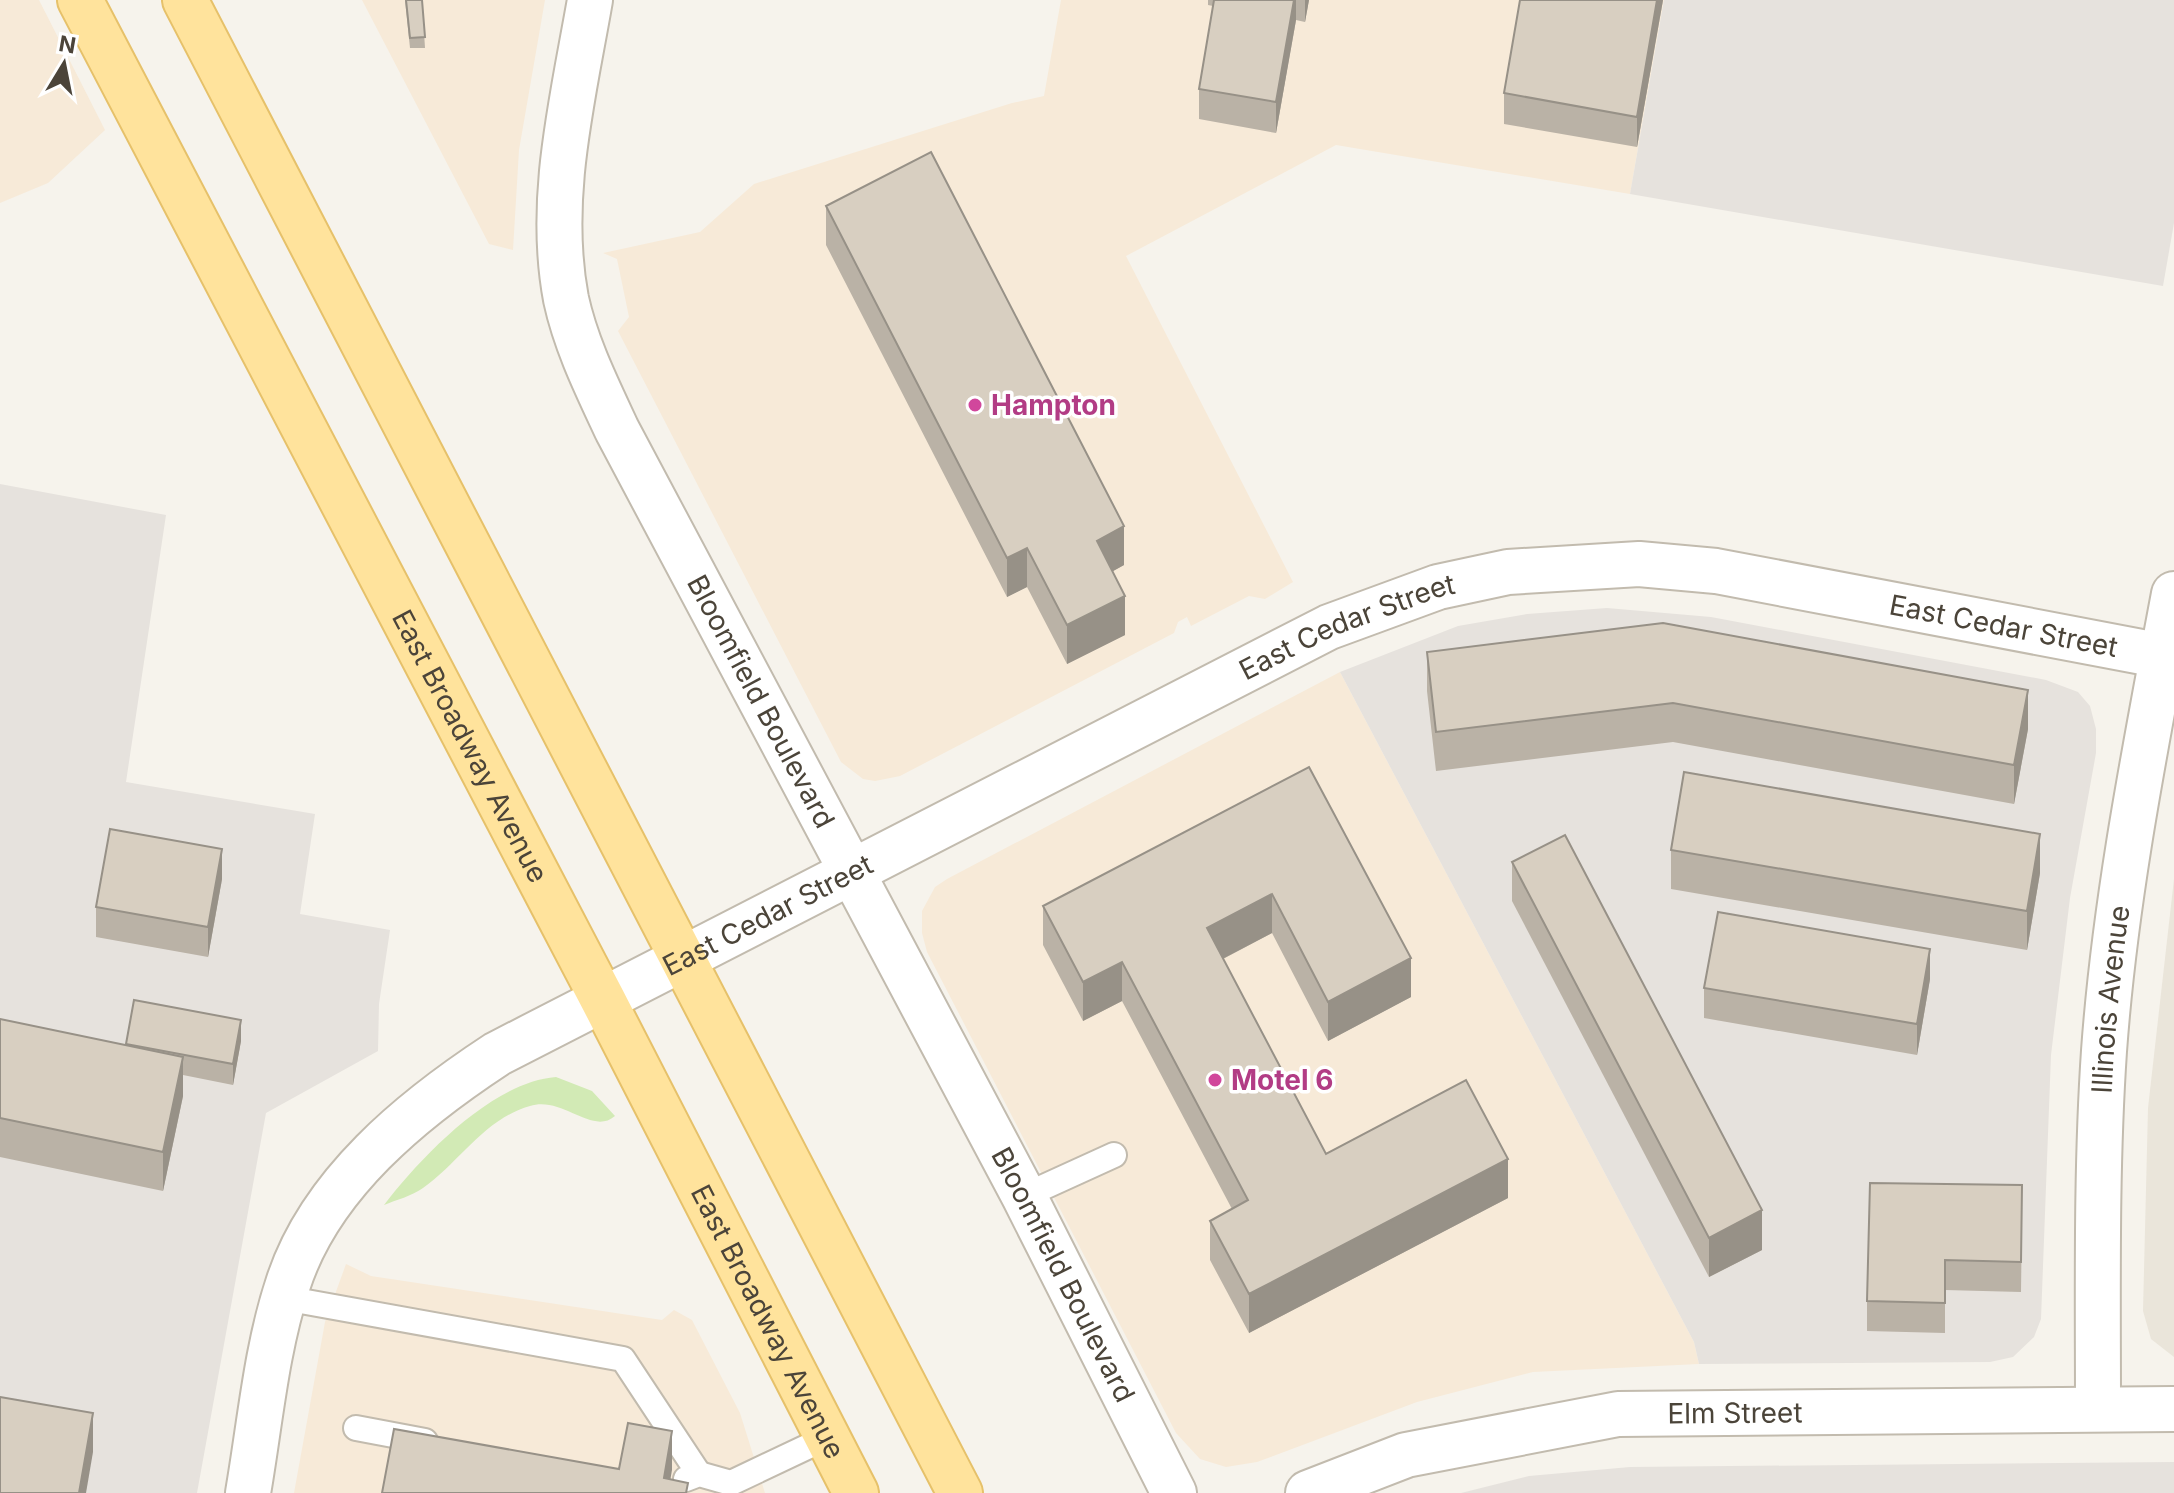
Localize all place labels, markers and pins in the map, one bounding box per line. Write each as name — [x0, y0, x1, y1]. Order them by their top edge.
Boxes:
place label: Hampton — [991, 388, 1116, 422]
marker: Hampton — [966, 396, 984, 414]
place label: Motel 6 — [1231, 1063, 1333, 1097]
marker: Motel 6 — [1206, 1071, 1224, 1089]

